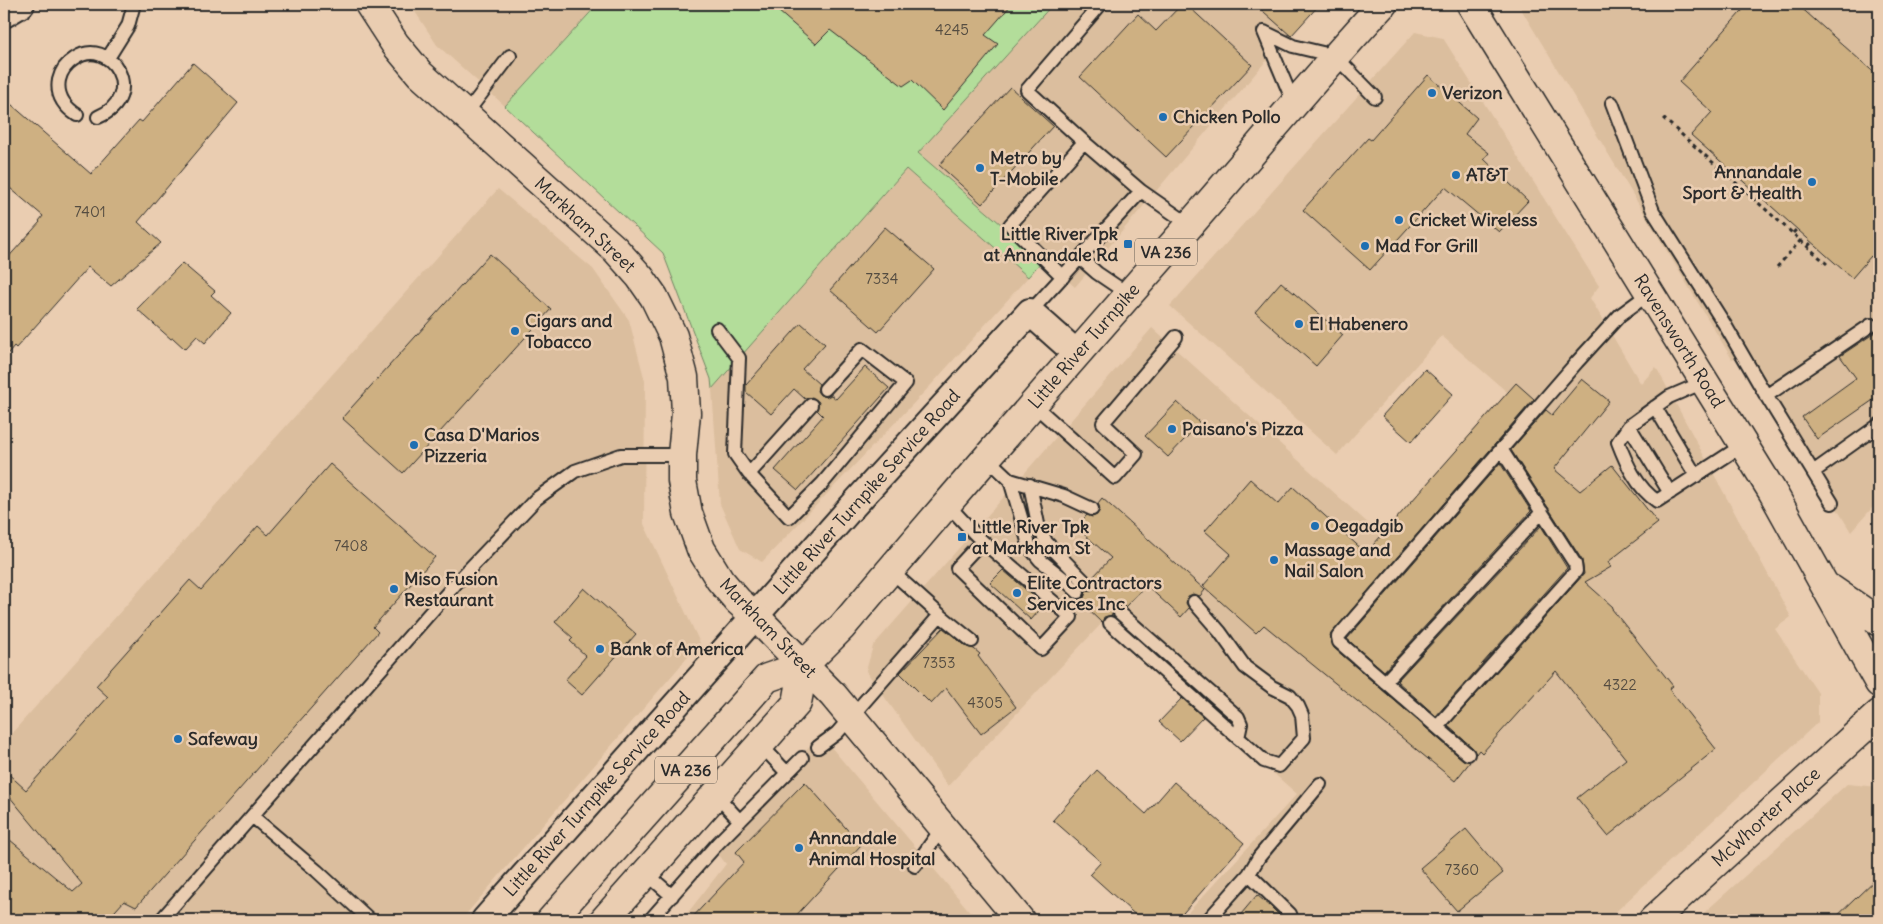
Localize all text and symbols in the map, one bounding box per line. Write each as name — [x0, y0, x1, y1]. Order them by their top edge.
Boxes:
house number: 4245 — [935, 20, 969, 39]
place label: Verizon — [1442, 81, 1503, 104]
marker: Verizon — [1426, 87, 1438, 99]
place label: Chicken Pollo — [1173, 105, 1281, 128]
marker: Chicken Pollo — [1157, 111, 1169, 123]
place label: Metro by T-Mobile — [990, 146, 1062, 190]
place label: Annandale Sport & Health — [1683, 160, 1803, 204]
marker: Metro by T-Mobile — [974, 162, 986, 174]
place label: AT&T — [1466, 163, 1509, 186]
marker: AT&T — [1450, 169, 1462, 181]
street label: Markham Street — [530, 172, 641, 277]
marker: Annandale Sport & Health — [1806, 176, 1818, 188]
house number: 7401 — [74, 202, 106, 221]
place label: Cricket Wireless — [1409, 208, 1537, 231]
marker: Cricket Wireless — [1393, 214, 1405, 226]
place label: Little River Tpk at Annandale Rd — [983, 222, 1118, 266]
place label: Mad For Grill — [1375, 234, 1478, 257]
marker: Little River Tpk at Annandale Rd — [1122, 238, 1134, 250]
road number: VA 236 — [1135, 238, 1197, 266]
marker: Mad For Grill — [1359, 240, 1371, 252]
house number: 7334 — [865, 269, 899, 288]
street label: Ravensworth Road — [1629, 270, 1730, 412]
street label: Little River Turnpike — [1023, 278, 1144, 413]
place label: Cigars and Tobacco — [525, 309, 613, 353]
place label: El Habenero — [1309, 312, 1408, 335]
marker: El Habenero — [1293, 318, 1305, 330]
marker: Cigars and Tobacco — [509, 325, 521, 337]
street label: Little River Turnpike Service Road — [768, 384, 965, 599]
place label: Paisano's Pizza — [1182, 417, 1304, 440]
place label: Casa D'Marios Pizzeria — [424, 423, 539, 467]
marker: Paisano's Pizza — [1166, 423, 1178, 435]
marker: Casa D'Marios Pizzeria — [408, 439, 420, 451]
place label: Oegadgib — [1325, 514, 1404, 537]
place label: Little River Tpk at Markham St — [972, 515, 1091, 559]
marker: Oegadgib — [1309, 520, 1321, 532]
marker: Little River Tpk at Markham St — [956, 531, 968, 543]
house number: 7408 — [334, 536, 368, 555]
place label: Massage and Nail Salon — [1284, 538, 1391, 582]
marker: Massage and Nail Salon — [1268, 554, 1280, 566]
place label: Miso Fusion Restaurant — [404, 567, 499, 611]
place label: Elite Contractors Services Inc — [1027, 571, 1162, 615]
street label: Markham Street — [715, 573, 822, 682]
marker: Miso Fusion Restaurant — [388, 583, 400, 595]
marker: Elite Contractors Services Inc — [1011, 587, 1023, 599]
place label: Bank of America — [610, 637, 744, 660]
marker: Bank of America — [594, 643, 606, 655]
house number: 7353 — [922, 653, 956, 672]
house number: 4322 — [1603, 675, 1637, 694]
street label: Little River Turnpike Service Road — [498, 686, 695, 901]
house number: 4305 — [967, 693, 1003, 712]
place label: Safeway — [188, 727, 258, 750]
marker: Safeway — [172, 733, 184, 745]
road number: VA 236 — [655, 756, 717, 784]
street label: McWhorter Place — [1707, 762, 1825, 871]
place label: Annandale Animal Hospital — [809, 826, 935, 870]
marker: Annandale Animal Hospital — [793, 842, 805, 854]
house number: 7360 — [1445, 860, 1479, 879]

